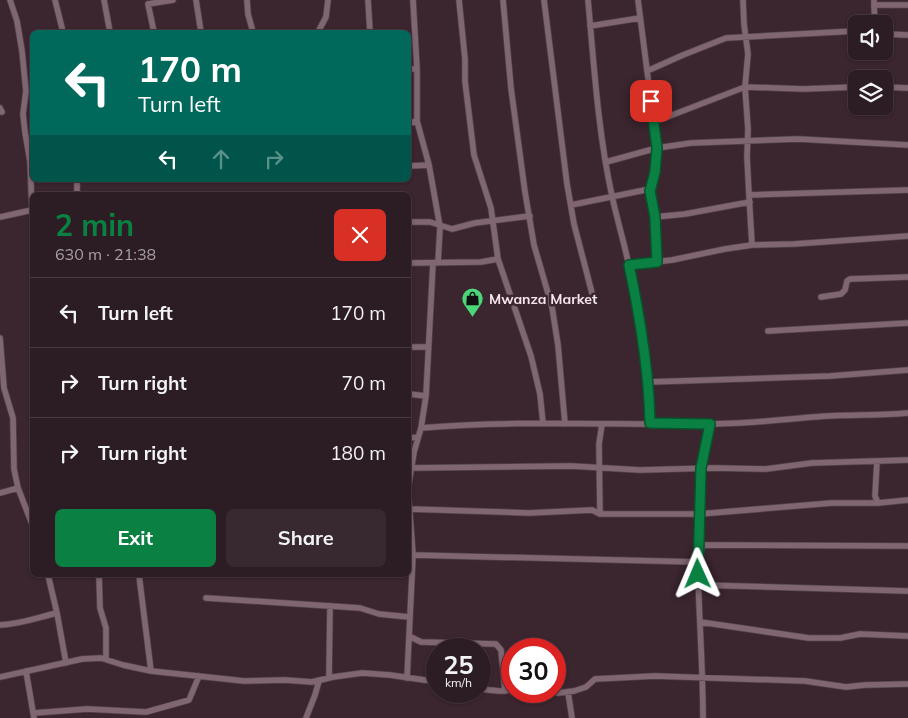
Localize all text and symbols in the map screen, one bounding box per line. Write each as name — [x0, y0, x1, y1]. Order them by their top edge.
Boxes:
map controls — [848, 15, 893, 115]
button: sound — [848, 15, 893, 60]
text: 170 m — [138, 47, 242, 91]
icon: left — [55, 50, 120, 115]
button: layers — [848, 70, 893, 115]
pin — [630, 80, 672, 122]
icon: arrive — [637, 87, 665, 115]
text: Turn left — [138, 90, 221, 118]
icon: left — [154, 145, 182, 173]
icon: ahead — [207, 145, 235, 173]
icon: right — [260, 145, 288, 173]
text: 2 min — [55, 206, 134, 244]
button: close — [334, 209, 386, 261]
text: 630 m · 21:38 — [55, 244, 156, 264]
shop icon: Mwanza Market — [461, 287, 485, 318]
place label: Mwanza Market — [489, 290, 598, 308]
icon: left — [55, 299, 83, 327]
text: Turn left — [98, 301, 173, 325]
text: 170 m — [330, 301, 386, 325]
icon: right — [55, 369, 83, 397]
text: Turn right — [98, 371, 187, 395]
text: 70 m — [342, 371, 386, 395]
icon: right — [55, 439, 83, 467]
text: Turn right — [98, 441, 187, 465]
text: 180 m — [330, 441, 386, 465]
button: Exit — [55, 509, 216, 567]
button: Share — [226, 509, 386, 567]
position arrow — [671, 547, 723, 599]
speed limit sign: 30 — [501, 638, 566, 703]
text: 25 — [443, 649, 474, 680]
text: km/h — [445, 675, 472, 690]

